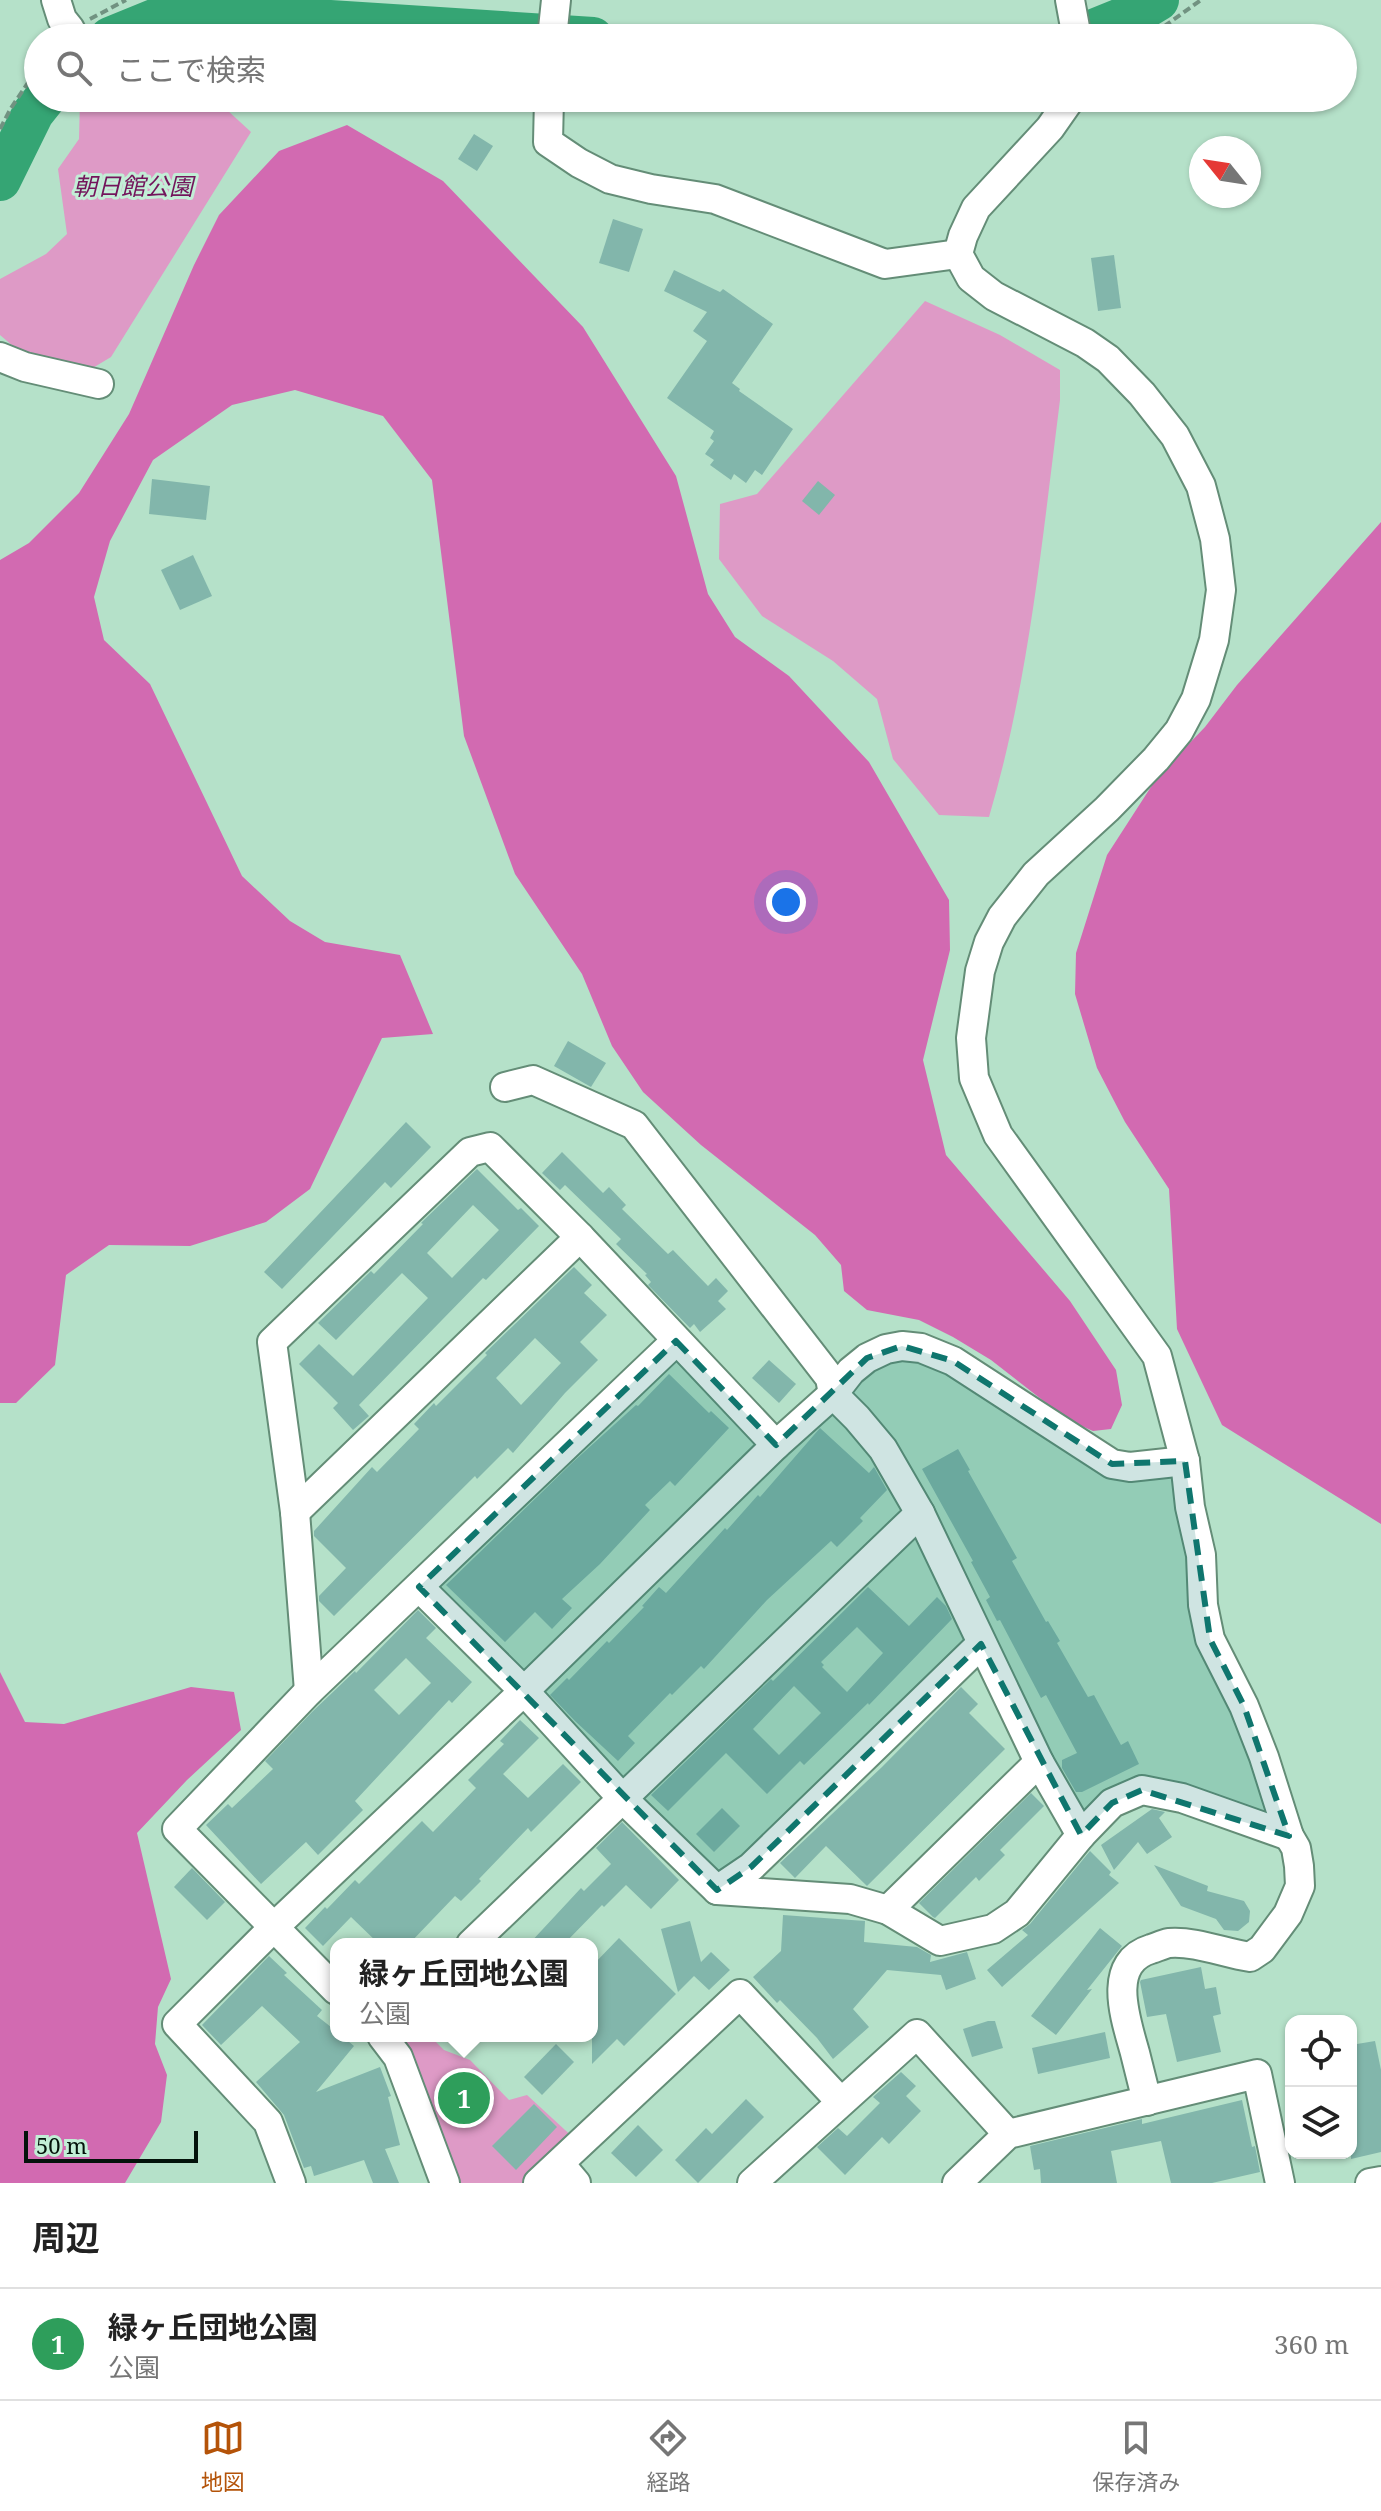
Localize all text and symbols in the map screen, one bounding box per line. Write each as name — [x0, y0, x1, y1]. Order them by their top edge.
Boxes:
search box — [24, 24, 1357, 112]
icon: search — [52, 46, 96, 90]
text: ここで検索 — [116, 49, 266, 90]
north arrow — [1189, 136, 1261, 208]
park label: 朝日館公園 — [73, 169, 196, 202]
your location — [766, 882, 806, 922]
popup — [330, 1938, 598, 2042]
text: 緑ヶ丘団地公園 — [359, 1952, 569, 1993]
text: 公園 — [359, 1995, 411, 2031]
map controls — [1285, 2015, 1357, 2159]
button: locate — [1285, 2015, 1357, 2087]
pin: 1 — [438, 2068, 490, 2128]
button: layers — [1285, 2087, 1357, 2159]
scale bar — [24, 2127, 198, 2163]
text: 50 m — [36, 2130, 87, 2160]
text: 周辺 — [32, 2214, 100, 2260]
text: 緑ヶ丘団地公園 — [108, 2306, 318, 2347]
text: 1 — [51, 2326, 65, 2362]
text: 360 m — [1274, 2326, 1349, 2362]
text: 公園 — [108, 2349, 160, 2385]
tab: 地図 — [201, 2416, 245, 2496]
tab: 経路 — [646, 2416, 690, 2496]
tab: 保存済み — [1092, 2416, 1180, 2496]

